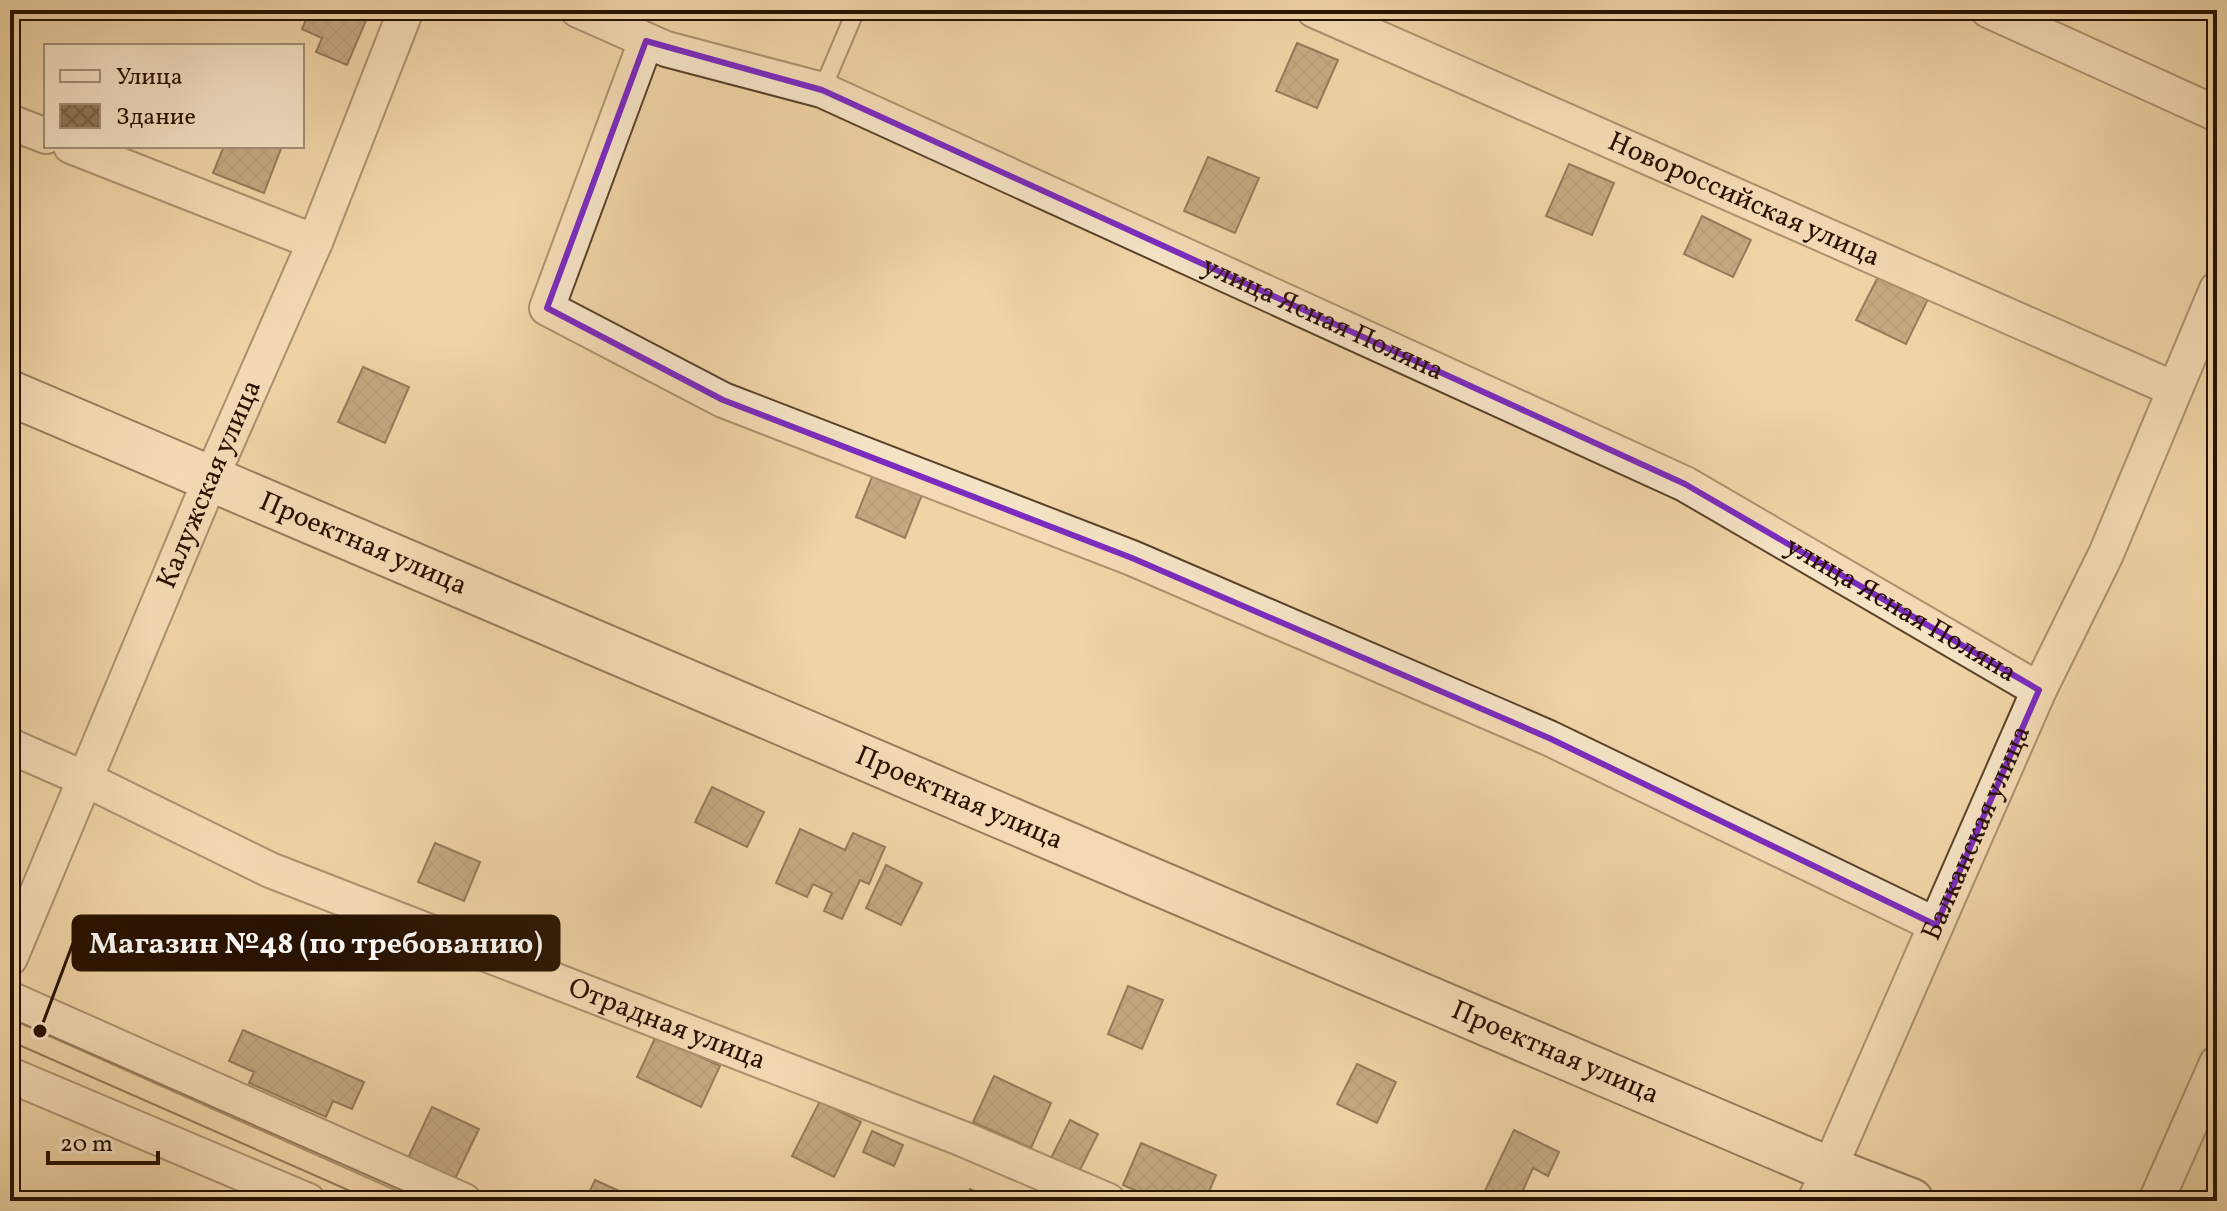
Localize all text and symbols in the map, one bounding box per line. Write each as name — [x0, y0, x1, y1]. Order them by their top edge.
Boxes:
legend — [44, 44, 304, 148]
text: Улица — [116, 61, 183, 95]
text: Здание — [116, 101, 196, 135]
street label: Новороссийская улица — [1602, 122, 1886, 277]
street label: улица Ясная Поляна — [1195, 246, 1450, 391]
street label: Калужская улица — [147, 374, 271, 595]
street label: Проектная улица — [253, 482, 473, 605]
street label: улица Ясная Поляна — [1778, 527, 2024, 692]
street label: Балканская улица — [1912, 719, 2041, 947]
street label: Проектная улица — [849, 737, 1069, 860]
callout: Магазин №48 (по требованию) — [73, 916, 559, 970]
text: Магазин №48 (по требованию) — [89, 924, 543, 966]
street label: Отрадная улица — [563, 968, 771, 1080]
street label: Проектная улица — [1445, 991, 1665, 1114]
scale bar — [48, 1115, 158, 1165]
text: 20 m — [60, 1128, 113, 1162]

